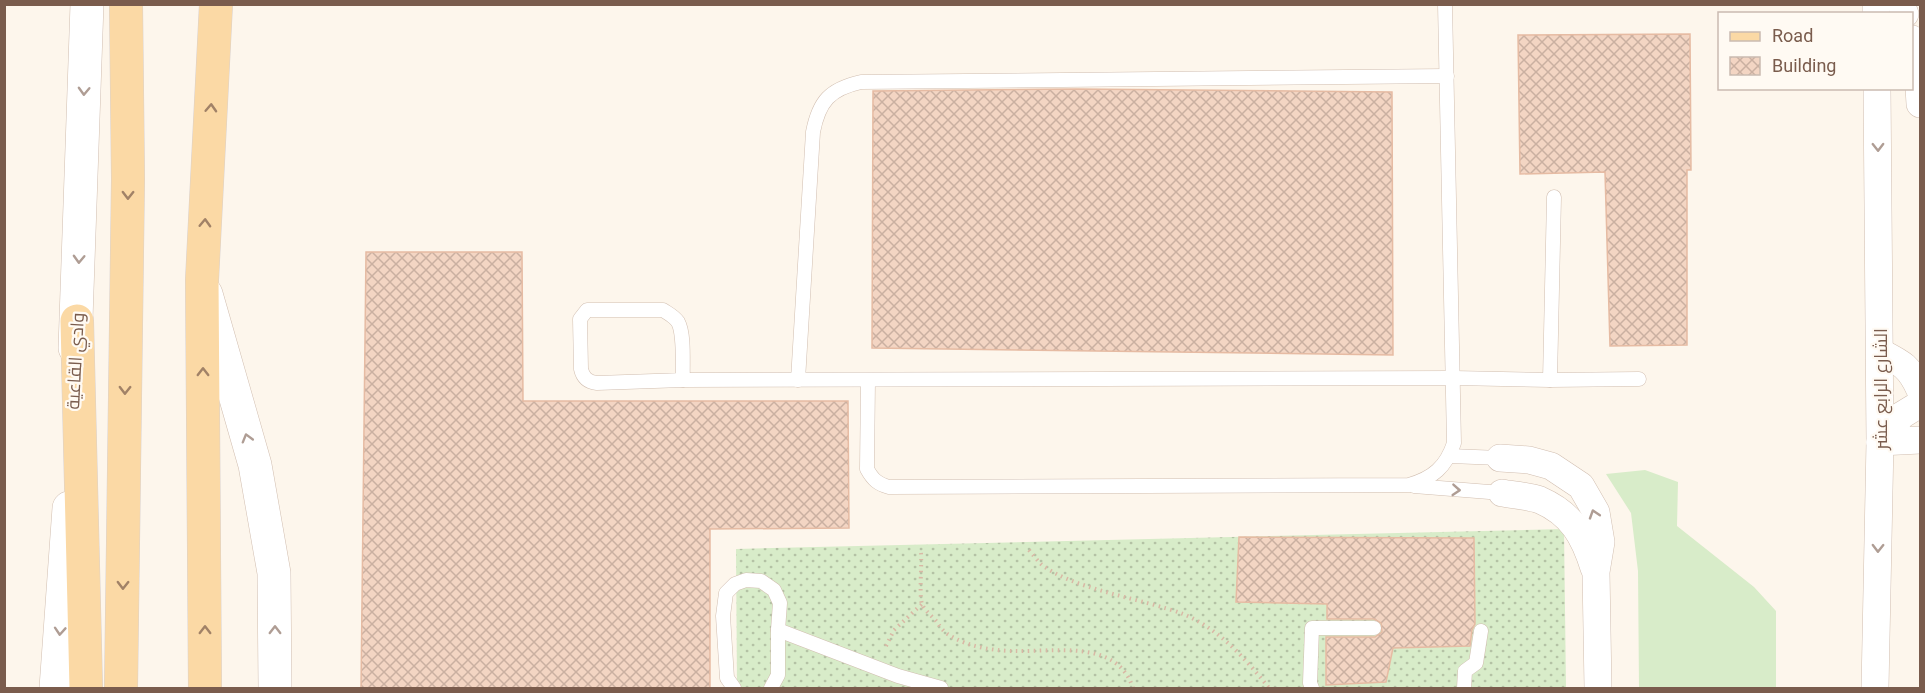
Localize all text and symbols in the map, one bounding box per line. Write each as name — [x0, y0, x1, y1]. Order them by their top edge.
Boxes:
legend — [1718, 12, 1913, 90]
text: Road — [1772, 25, 1813, 46]
text: Building — [1772, 55, 1836, 76]
one-way arrow — [78, 87, 91, 96]
one-way arrow — [204, 103, 217, 112]
one-way arrow — [1871, 142, 1884, 151]
one-way arrow — [122, 190, 134, 199]
one-way arrow — [199, 219, 211, 228]
one-way arrow — [73, 254, 85, 263]
street label: وادي القاعية — [62, 312, 92, 410]
street label: الشارع الرابع عشر — [1870, 328, 1893, 451]
one-way arrow — [197, 368, 209, 377]
one-way arrow — [119, 385, 131, 394]
one-way arrow — [242, 433, 254, 444]
one-way arrow — [1451, 483, 1460, 496]
one-way arrow — [1589, 510, 1602, 520]
one-way arrow — [1871, 544, 1884, 553]
one-way arrow — [116, 580, 129, 589]
one-way arrow — [54, 626, 67, 635]
one-way arrow — [199, 626, 211, 635]
one-way arrow — [269, 626, 281, 635]

